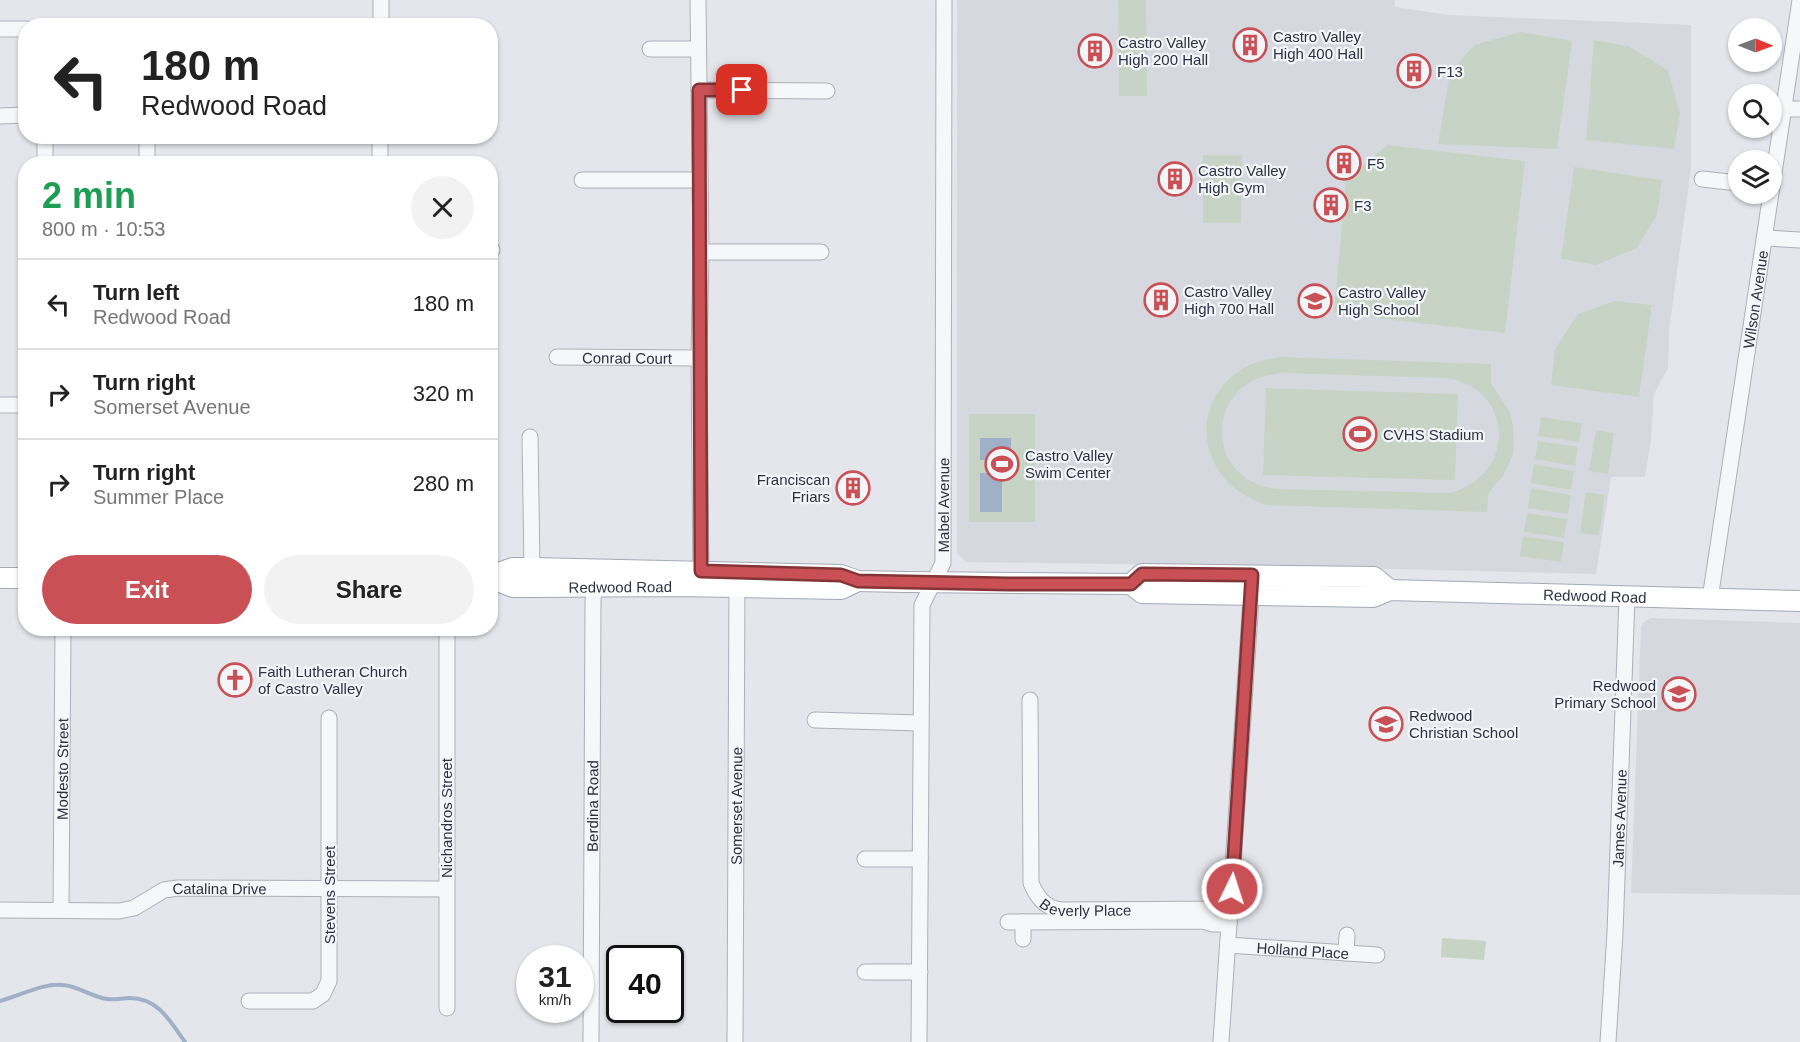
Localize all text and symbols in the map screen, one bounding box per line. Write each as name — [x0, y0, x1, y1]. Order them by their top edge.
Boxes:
north arrow — [1728, 18, 1782, 72]
map controls — [1728, 18, 1782, 204]
building icon: Castro Valley High 400 Hall — [1232, 27, 1268, 63]
place label: Castro Valley High 400 Hall — [1273, 28, 1363, 62]
building icon: Castro Valley High 200 Hall — [1077, 33, 1113, 69]
place label: Castro Valley High 200 Hall — [1118, 34, 1208, 68]
icon: left — [42, 42, 120, 120]
text: 180 m — [141, 42, 260, 89]
building icon: F13 — [1396, 53, 1432, 89]
place label: F13 — [1437, 63, 1463, 80]
pin — [716, 64, 767, 115]
icon: arrive — [725, 73, 758, 106]
button: search — [1728, 84, 1782, 138]
text: Redwood Road — [141, 91, 327, 121]
building icon: F5 — [1326, 145, 1362, 181]
button: layers — [1728, 150, 1782, 204]
place label: F5 — [1367, 155, 1385, 172]
building icon: Castro Valley High Gym — [1157, 161, 1193, 197]
place label: Castro Valley High Gym — [1198, 162, 1287, 196]
text: 2 min — [42, 175, 136, 216]
button: close — [411, 176, 474, 239]
building icon: F3 — [1313, 187, 1349, 223]
place label: F3 — [1354, 197, 1372, 214]
text: 800 m · 10:53 — [42, 218, 165, 240]
street label: Wilson Avenue — [1739, 249, 1771, 350]
text: Turn left — [93, 280, 179, 305]
building icon: Castro Valley High 700 Hall — [1143, 282, 1179, 318]
place label: Castro Valley High 700 Hall — [1184, 283, 1274, 317]
school or university icon: Castro Valley High School — [1297, 283, 1333, 319]
place label: Castro Valley High School — [1338, 284, 1427, 318]
icon: left — [42, 288, 75, 321]
text: 180 m — [413, 291, 474, 316]
text: Redwood Road — [93, 306, 231, 328]
street label: Conrad Court — [582, 349, 673, 366]
text: Turn right — [93, 370, 195, 395]
icon: right — [42, 378, 75, 411]
text: 320 m — [413, 381, 474, 406]
text: Somerset Avenue — [93, 396, 251, 418]
sports icon: CVHS Stadium — [1342, 416, 1378, 452]
place label: CVHS Stadium — [1383, 426, 1484, 443]
sports icon: Castro Valley Swim Center — [984, 446, 1020, 482]
place label: Castro Valley Swim Center — [1025, 447, 1114, 481]
street label: Mabel Avenue — [935, 458, 952, 552]
text: Turn right — [93, 460, 195, 485]
icon: right — [42, 468, 75, 501]
building icon: Franciscan Friars — [835, 470, 871, 506]
text: 280 m — [413, 471, 474, 496]
place label: Franciscan Friars — [757, 471, 830, 505]
text: Summer Place — [93, 486, 224, 508]
button: Exit — [42, 555, 252, 624]
button: Share — [264, 555, 474, 624]
street label: Redwood Road — [569, 578, 672, 595]
street label: Redwood Road — [1543, 586, 1647, 605]
church icon: Faith Lutheran Church of Castro Valley — [217, 662, 253, 698]
place label: Faith Lutheran Church of Castro Valley — [258, 663, 407, 697]
school or university icon: Redwood Primary School — [1661, 676, 1697, 712]
place label: Redwood Primary School — [1554, 677, 1656, 711]
school or university icon: Redwood Christian School — [1368, 706, 1404, 742]
place label: Redwood Christian School — [1409, 707, 1518, 741]
street label: Modesto Street — [53, 717, 71, 820]
street label: Somerset Avenue — [727, 747, 745, 865]
street label: Nichandros Street — [438, 757, 455, 878]
street label: Berdina Road — [583, 760, 601, 852]
street label: James Avenue — [1609, 769, 1629, 868]
street label: Stevens Street — [321, 845, 338, 944]
position arrow — [1200, 857, 1264, 921]
street label: Catalina Drive — [171, 879, 267, 897]
street label: Beverly Place — [1037, 894, 1131, 919]
street label: Holland Place — [1256, 938, 1350, 962]
speed limit sign: 40 — [606, 945, 684, 1023]
text: 31 — [538, 960, 572, 993]
text: km/h — [539, 991, 571, 1008]

